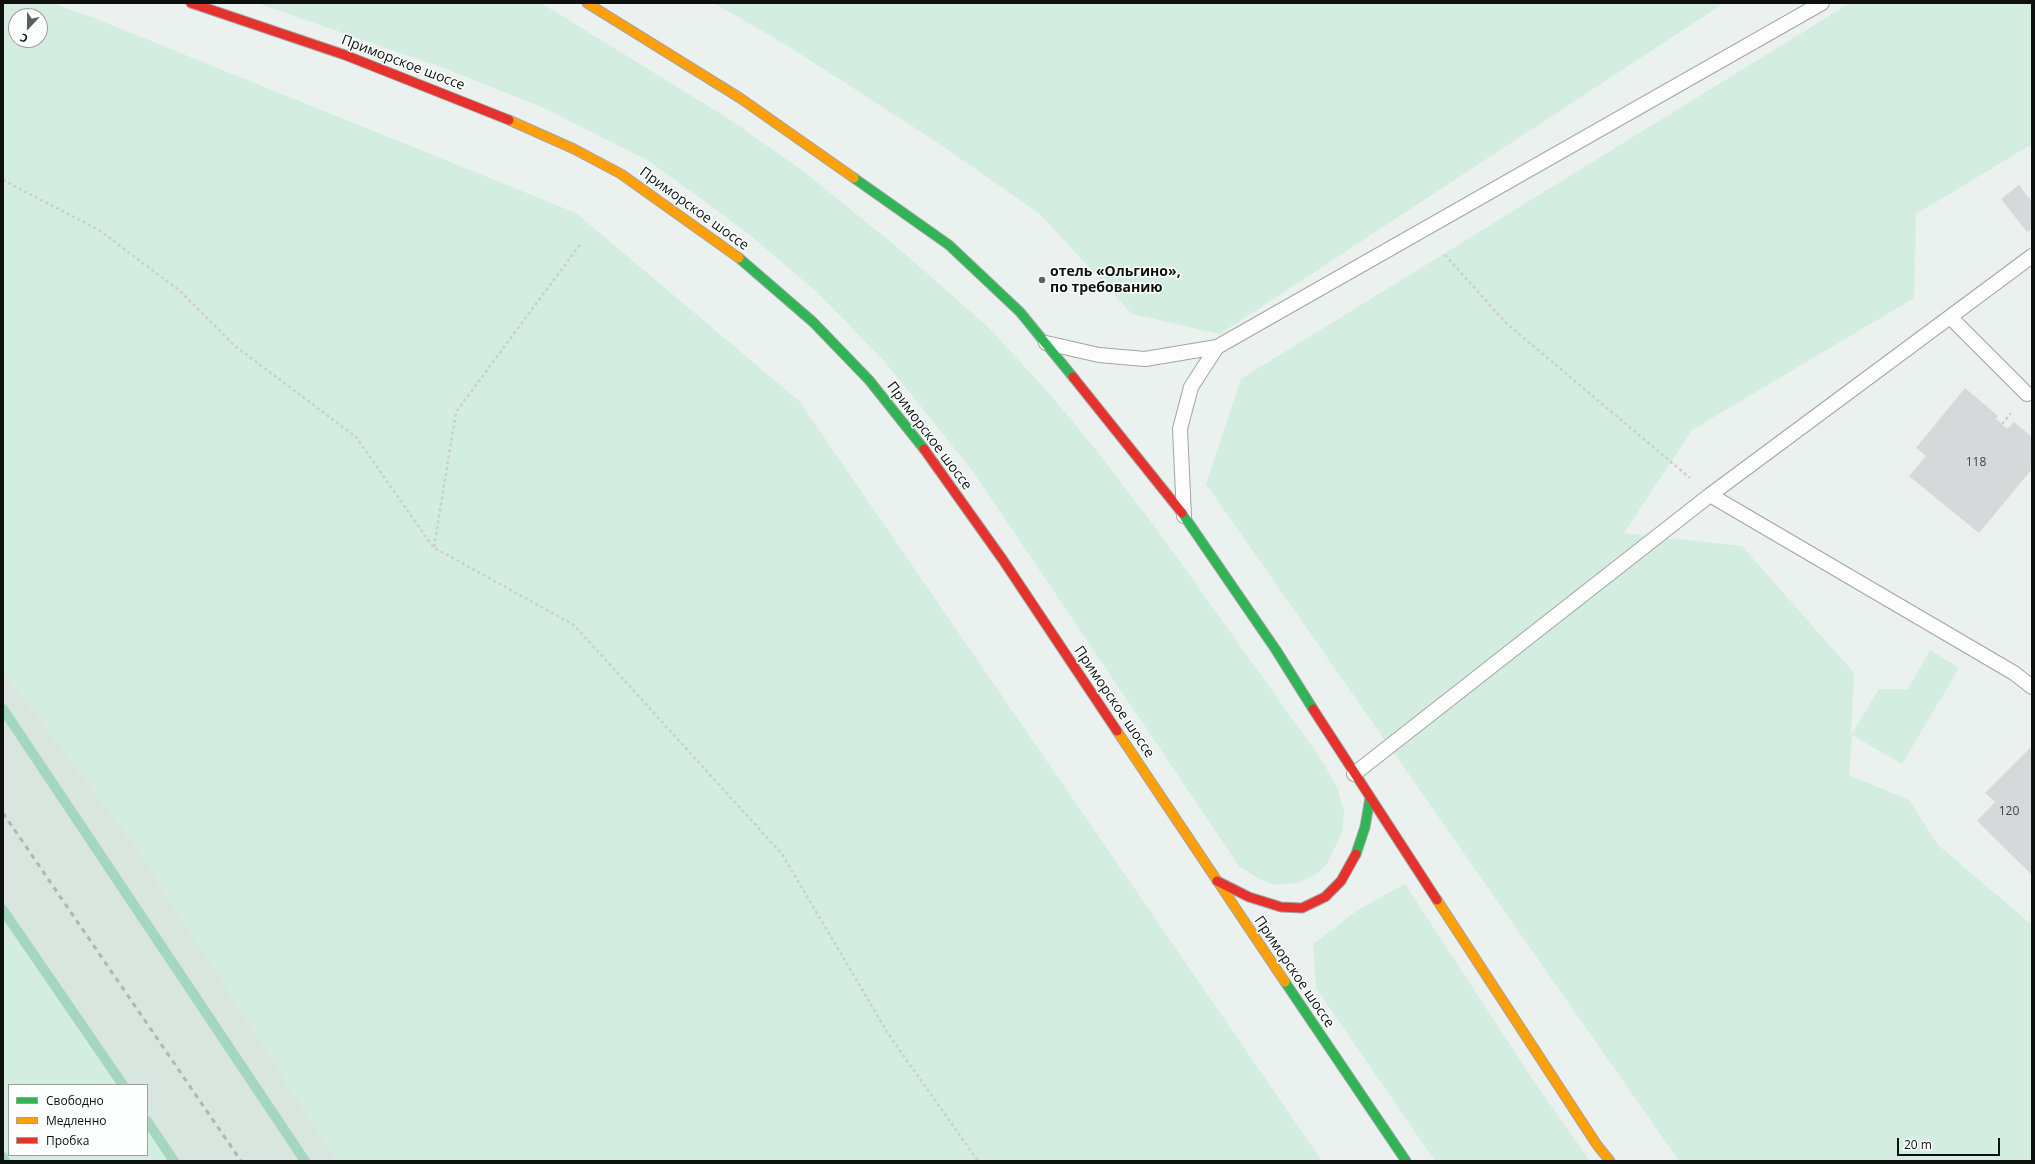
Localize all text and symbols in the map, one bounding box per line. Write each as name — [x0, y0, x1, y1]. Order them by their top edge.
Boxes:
north arrow — [8, 8, 48, 48]
text: С — [18, 30, 30, 47]
street label: Приморское шоссе — [339, 32, 467, 94]
street label: Приморское шоссе — [636, 164, 752, 254]
place label: отель «Ольгино», по требованию — [1050, 264, 1181, 296]
marker: отель «Ольгино», по требованию — [1037, 275, 1047, 285]
street label: Приморское шоссе — [883, 379, 975, 493]
house number: 118 — [1966, 456, 1986, 470]
street label: Приморское шоссе — [1070, 643, 1158, 761]
house number: 120 — [1999, 805, 2019, 819]
street label: Приморское шоссе — [1250, 913, 1338, 1031]
legend — [8, 1084, 148, 1156]
text: Свободно — [46, 1092, 104, 1109]
text: Медленно — [46, 1112, 106, 1129]
scale bar — [1899, 1130, 2002, 1156]
text: Пробка — [46, 1132, 89, 1149]
text: 20 m — [1904, 1136, 1932, 1153]

